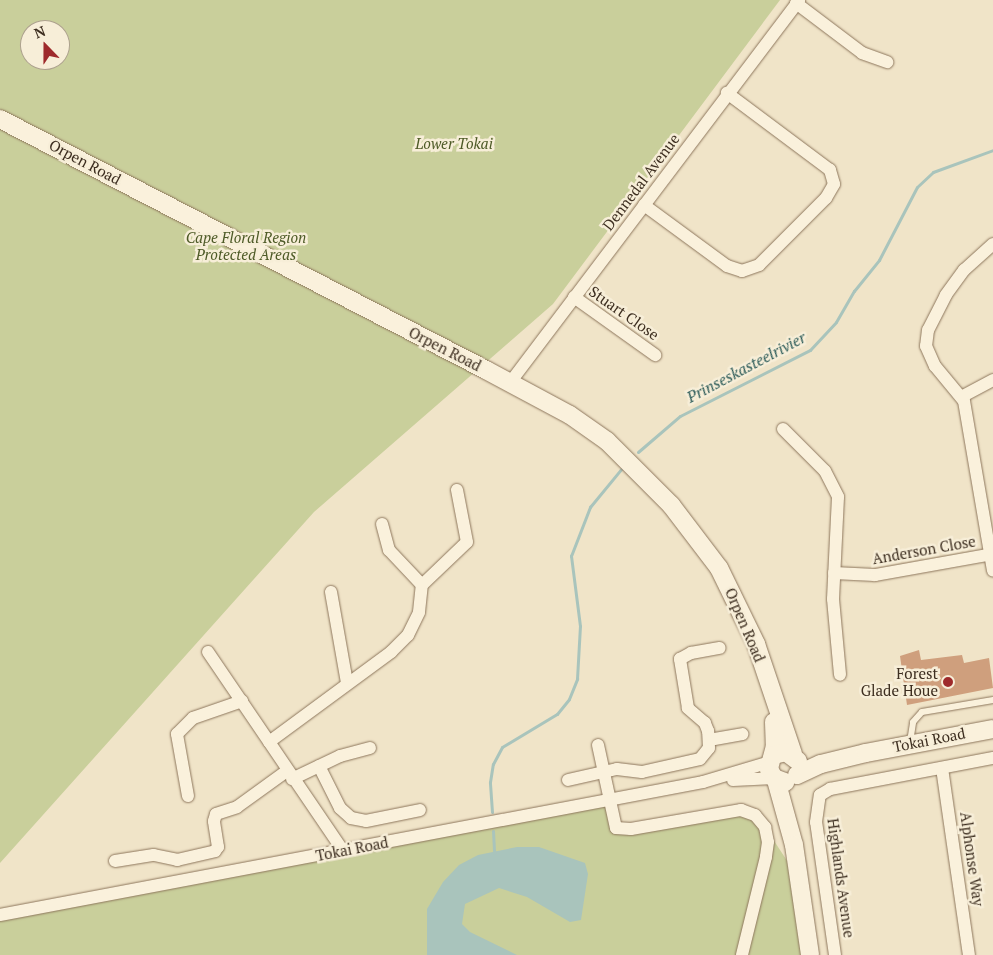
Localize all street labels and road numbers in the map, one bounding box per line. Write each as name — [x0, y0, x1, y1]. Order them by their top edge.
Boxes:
street label: Dennedal Avenue — [599, 130, 683, 234]
street label: Orpen Road — [46, 136, 124, 188]
street label: Stuart Close — [586, 282, 662, 344]
street label: Orpen Road — [406, 323, 484, 375]
street label: Anderson Close — [871, 532, 977, 568]
street label: Orpen Road — [721, 585, 769, 665]
street label: Tokai Road — [891, 724, 967, 756]
street label: Alphonse Way — [956, 811, 988, 907]
street label: Highlands Avenue — [824, 817, 858, 939]
street label: Tokai Road — [314, 833, 390, 865]

